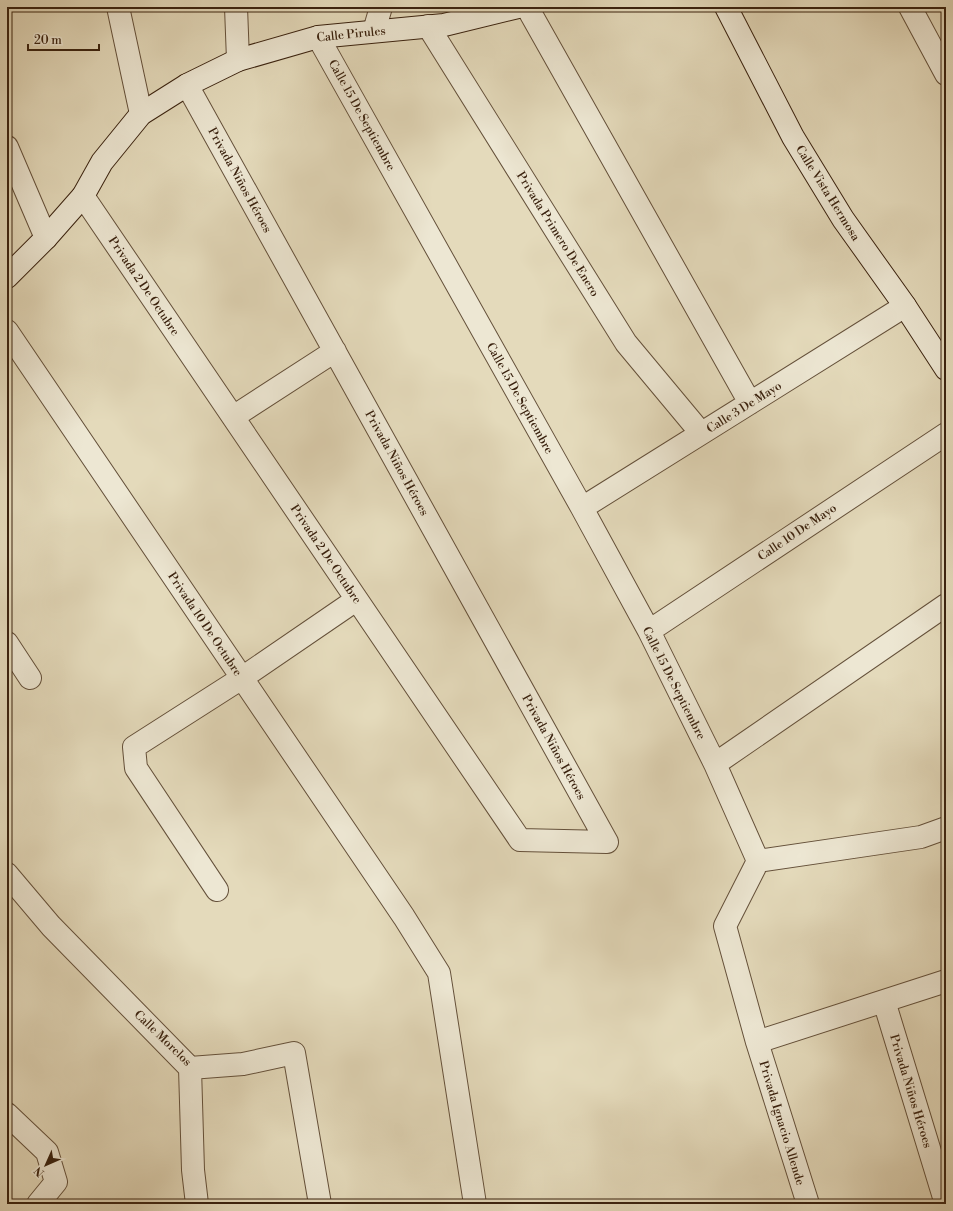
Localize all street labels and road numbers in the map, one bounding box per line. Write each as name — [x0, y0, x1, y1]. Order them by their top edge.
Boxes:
street label: Calle Pirules — [316, 23, 386, 46]
street label: Calle 15 De Septiembre — [325, 57, 398, 173]
street label: Privada Niños Héroes — [204, 125, 275, 236]
street label: Calle Vista Hermosa — [792, 143, 864, 245]
street label: Privada Primero De Enero — [513, 169, 602, 300]
street label: Privada 2 De Octubre — [105, 234, 182, 339]
street label: Calle 15 De Septiembre — [483, 340, 556, 456]
street label: Calle 3 De Mayo — [704, 378, 785, 437]
street label: Privada Niños Héroes — [361, 408, 432, 519]
street label: Calle 10 De Mayo — [755, 500, 840, 564]
street label: Privada 2 De Octubre — [287, 502, 364, 607]
street label: Privada 10 De Octubre — [164, 569, 245, 679]
street label: Calle 15 De Septiembre — [639, 624, 709, 742]
street label: Privada Niños Héroes — [518, 692, 589, 803]
street label: Calle Morelos — [131, 1007, 194, 1069]
street label: Privada Niños Héroes — [886, 1032, 935, 1150]
street label: Privada Ignacio Allende — [755, 1059, 808, 1187]

